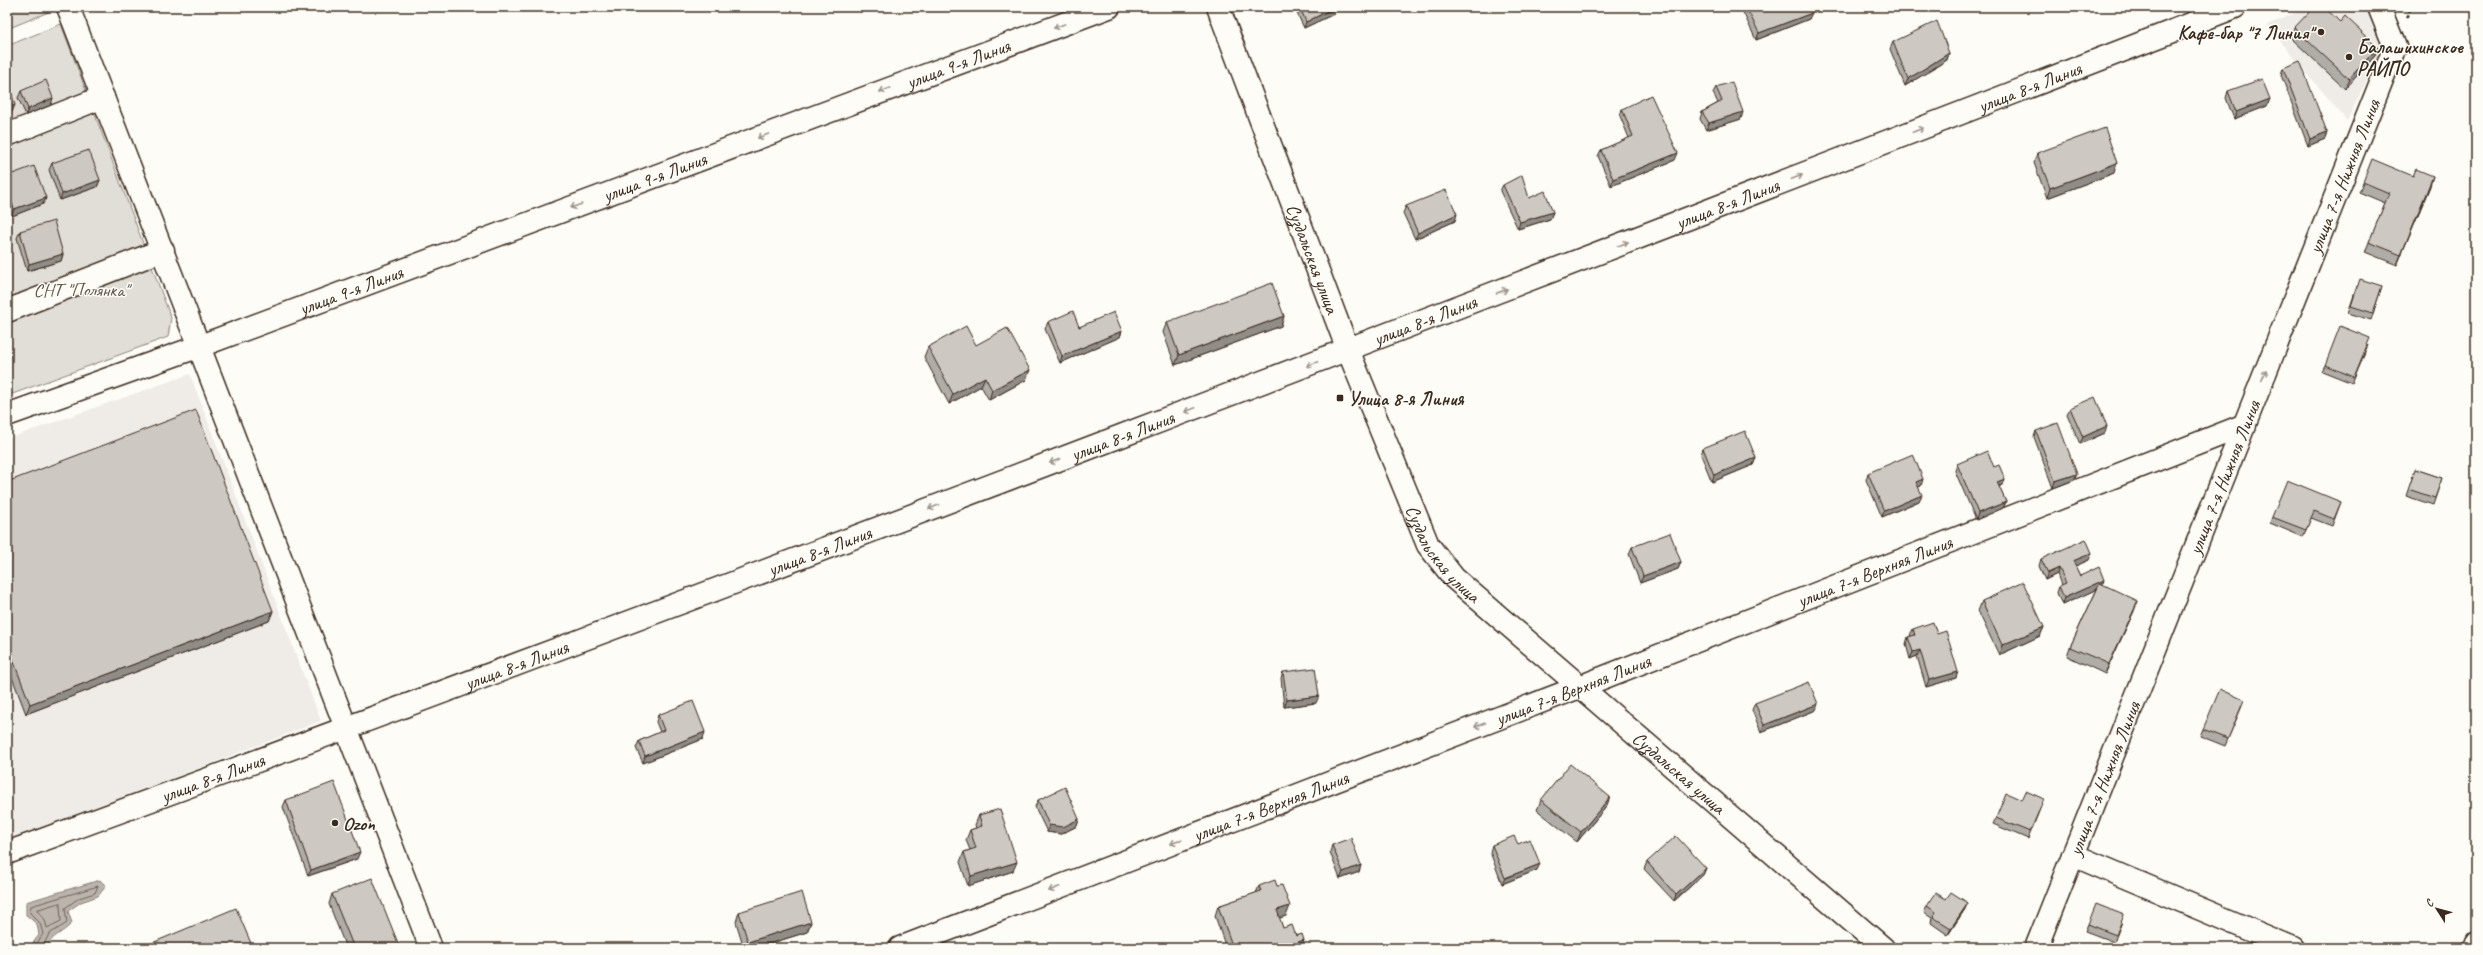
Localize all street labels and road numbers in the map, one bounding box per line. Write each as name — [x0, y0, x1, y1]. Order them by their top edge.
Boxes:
street label: улица 9-я Линия — [902, 34, 1015, 95]
street label: улица 8-я Линия — [1974, 56, 2086, 119]
street label: улица 7-я Нижняя Линия — [2303, 95, 2386, 258]
street label: улица 9-я Линия — [599, 147, 711, 208]
street label: улица 8-я Линия — [1672, 173, 1784, 235]
street label: Суздальская улица — [1281, 201, 1345, 319]
street label: улица 9-я Линия — [295, 260, 407, 321]
street label: улица 8-я Линия — [1369, 289, 1481, 352]
street label: улица 7-я Нижняя Линия — [2183, 396, 2266, 559]
street label: улица 8-я Линия — [1067, 405, 1179, 467]
street label: Суздальская улица — [1400, 502, 1486, 609]
street label: улица 8-я Линия — [764, 521, 876, 582]
street label: улица 7-я Верхняя Линия — [1793, 530, 1957, 613]
street label: улица 8-я Линия — [460, 635, 573, 696]
street label: улица 7-я Верхняя Линия — [1491, 649, 1655, 731]
street label: улица 7-я Нижняя Линия — [2063, 697, 2147, 860]
street label: Суздальская улица — [1627, 726, 1731, 821]
street label: улица 8-я Линия — [157, 748, 269, 809]
street label: улица 7-я Верхняя Линия — [1189, 765, 1353, 848]

